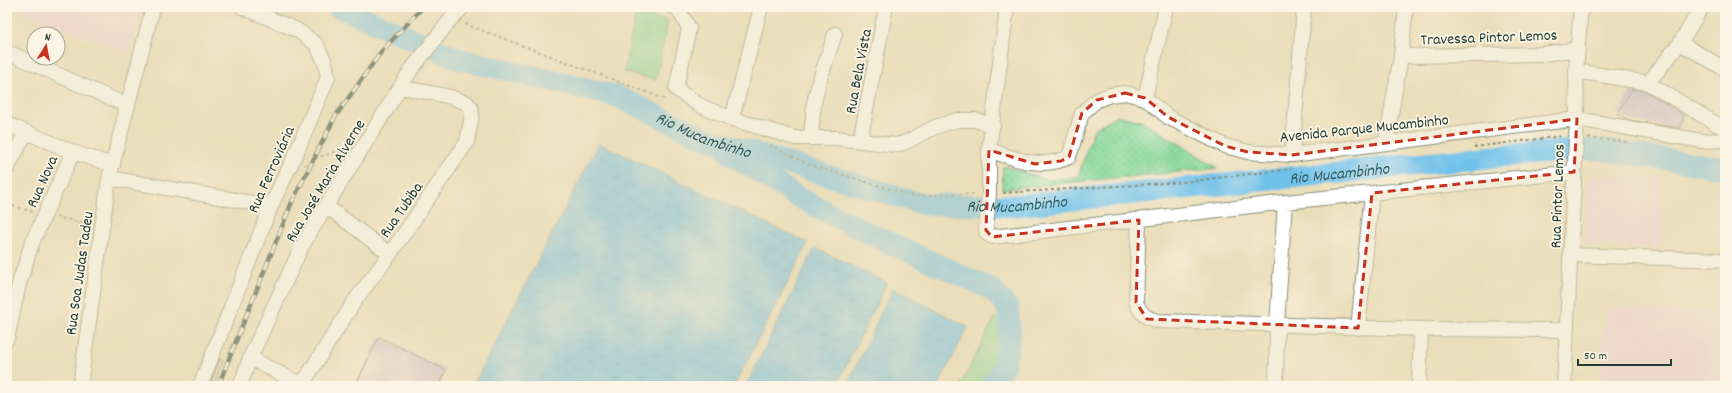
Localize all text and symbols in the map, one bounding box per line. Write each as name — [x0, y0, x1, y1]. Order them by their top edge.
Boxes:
street label: Travessa Pintor Lemos — [1420, 25, 1558, 52]
north arrow — [26, 26, 66, 66]
street label: Rua Bela Vista — [840, 26, 879, 116]
text: N — [43, 30, 52, 47]
water label: Rio Mucambinho — [651, 107, 755, 167]
street label: Avenida Parque Mucambinho — [1279, 109, 1450, 150]
street label: Rua José Maria Alverne — [280, 116, 372, 247]
street label: Rua Ferroviária — [243, 122, 302, 217]
street label: Rua Pintor Lemos — [1545, 143, 1572, 249]
street label: Rua Nova — [22, 152, 65, 212]
water label: Rio Mucambinho — [1288, 158, 1392, 192]
street label: Rua Tubiba — [374, 177, 430, 243]
water label: Rio Mucambinho — [966, 191, 1070, 221]
street label: Rua Soa Judas Tadeu — [60, 210, 101, 337]
scale bar — [1578, 341, 1671, 367]
text: 50 m — [1584, 348, 1607, 365]

